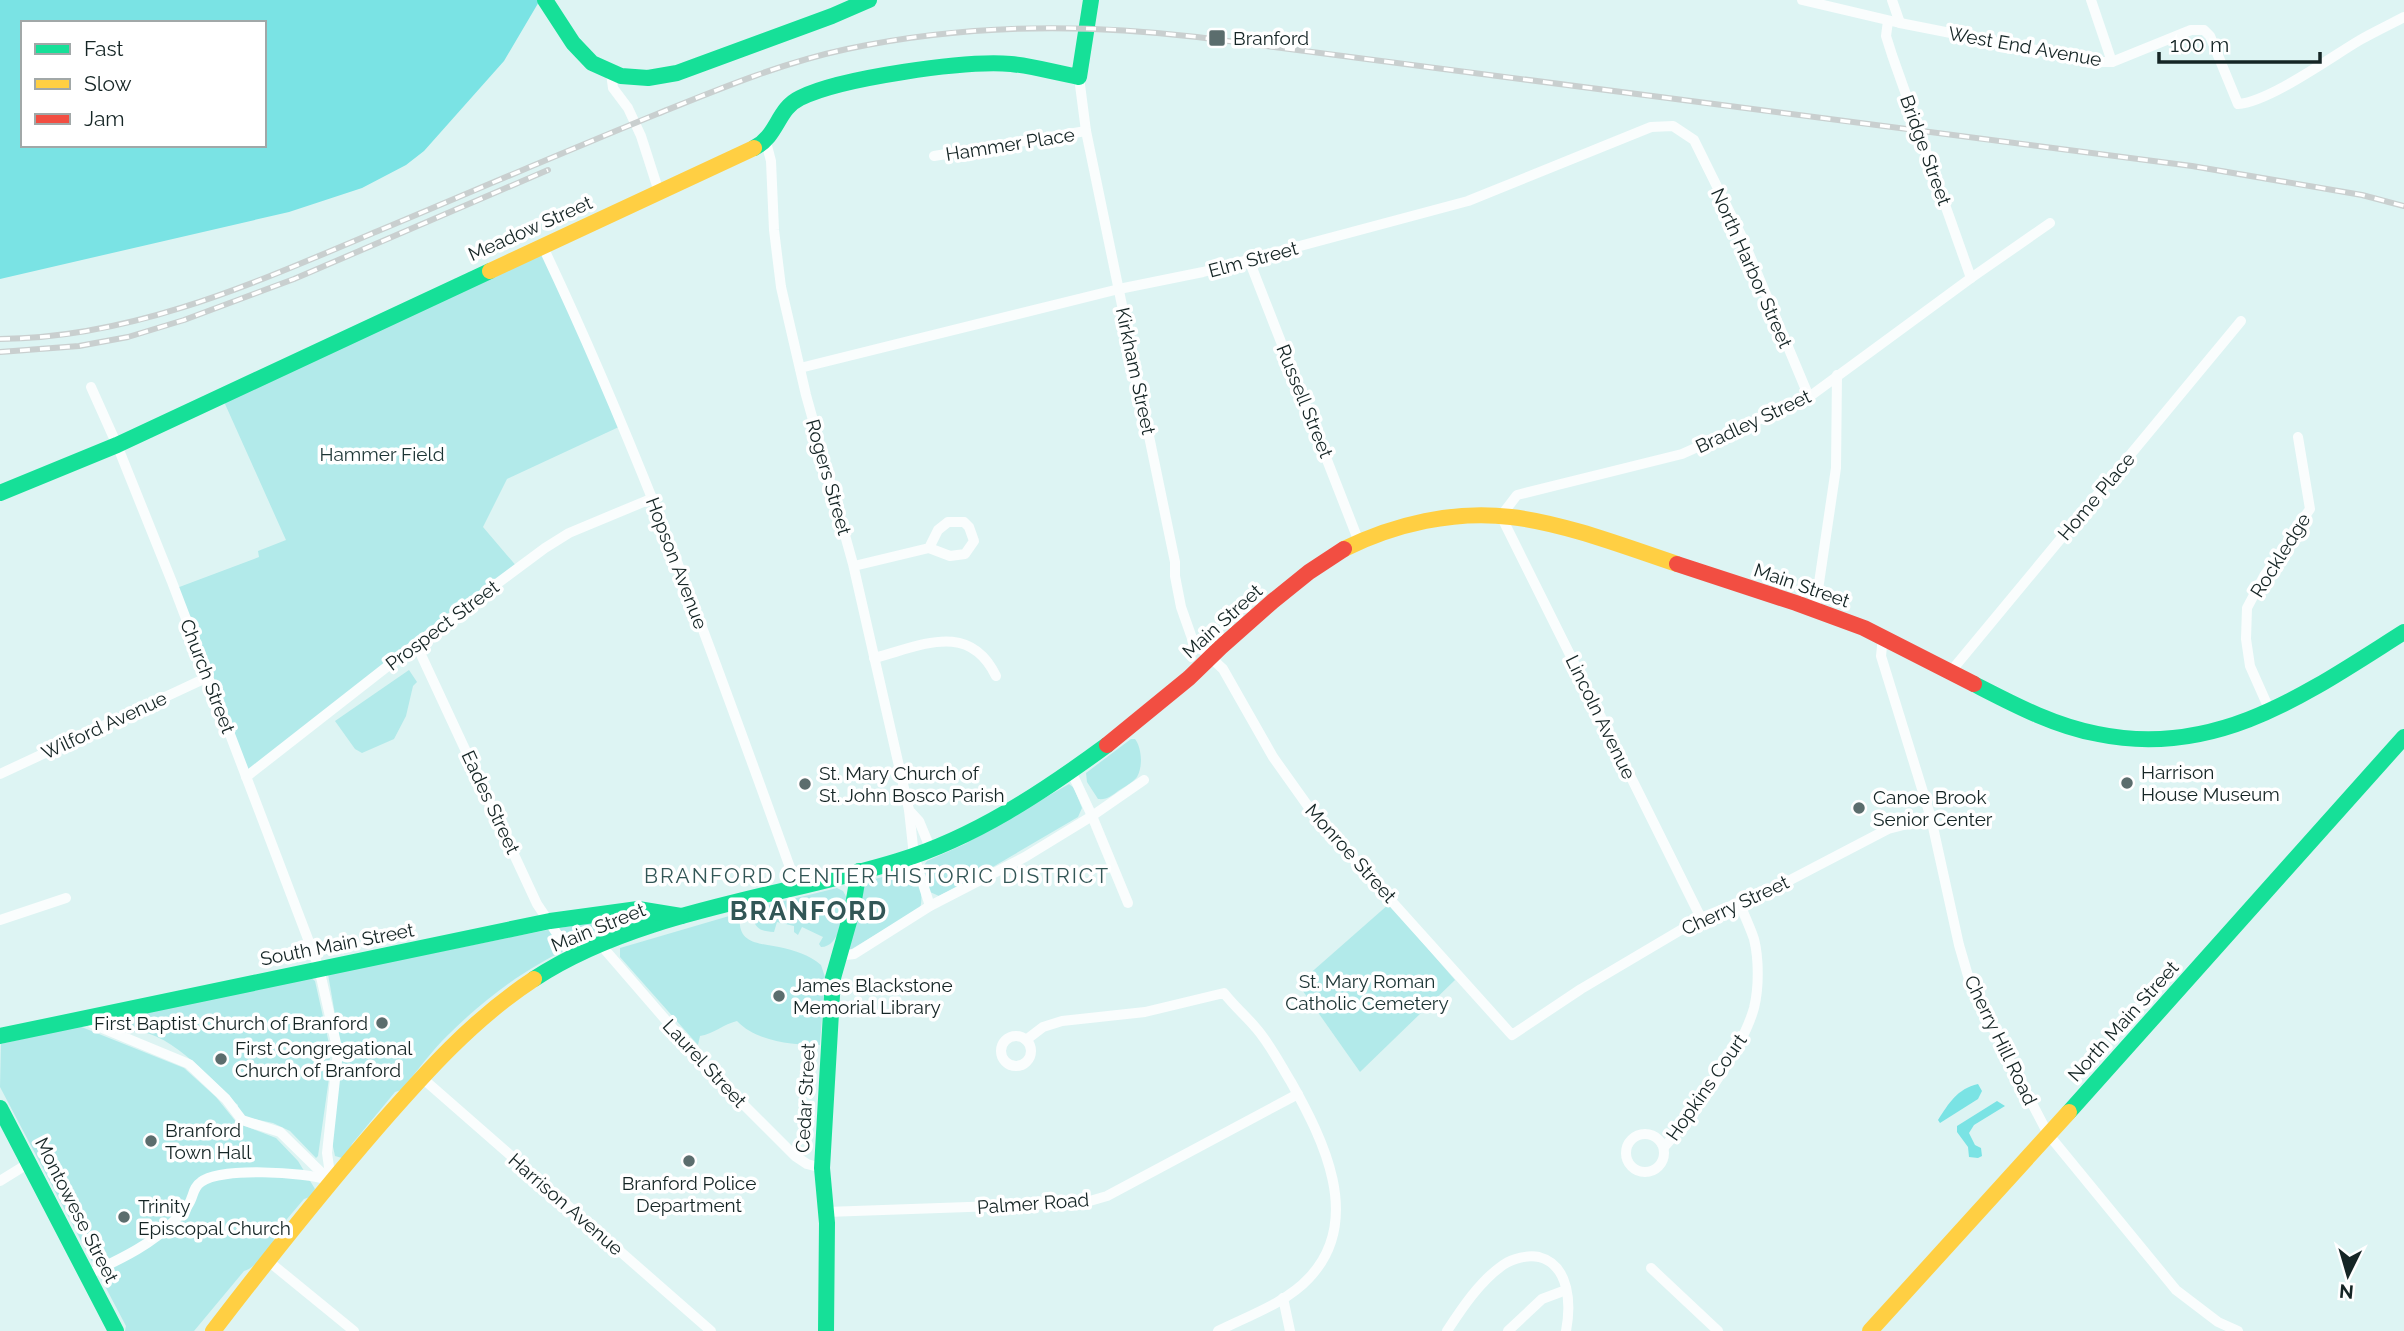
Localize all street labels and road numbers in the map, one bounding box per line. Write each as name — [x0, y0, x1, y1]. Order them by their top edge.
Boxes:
street label: West End Avenue — [1947, 22, 2103, 70]
street label: Bridge Street — [1896, 92, 1956, 209]
street label: Hammer Place — [944, 123, 1076, 165]
street label: North Harbor Street — [1707, 185, 1797, 352]
street label: Meadow Street — [465, 191, 596, 265]
street label: Elm Street — [1206, 236, 1301, 281]
street label: Kirkham Street — [1112, 305, 1160, 437]
street label: Russell Street — [1272, 341, 1338, 461]
street label: Bradley Street — [1692, 384, 1815, 457]
street label: Rogers Street — [802, 416, 856, 538]
street label: Home Place — [2053, 448, 2139, 544]
street label: Hopson Avenue — [642, 494, 712, 632]
street label: Rockledge — [2246, 509, 2314, 601]
street label: Main Street — [1751, 558, 1853, 612]
street label: Prospect Street — [381, 575, 503, 675]
street label: Main Street — [1178, 579, 1267, 663]
street label: Church Street — [176, 616, 240, 737]
street label: Lincoln Avenue — [1561, 651, 1641, 783]
street label: Wilford Avenue — [38, 686, 170, 764]
street label: Eades Street — [457, 747, 525, 858]
street label: Monroe Street — [1301, 799, 1401, 907]
street label: Cherry Street — [1678, 870, 1793, 939]
street label: Main Street — [548, 898, 649, 956]
street label: South Main Street — [258, 918, 416, 970]
street label: North Main Street — [2063, 956, 2183, 1086]
street label: Cherry Hill Road — [1960, 972, 2042, 1108]
street label: Laurel Street — [659, 1014, 752, 1112]
street label: Hopkins Court — [1661, 1029, 1751, 1144]
street label: Cedar Street — [791, 1042, 819, 1154]
street label: Montowese Street — [31, 1134, 123, 1287]
street label: Harrison Avenue — [504, 1148, 628, 1260]
street label: Palmer Road — [976, 1188, 1090, 1218]

